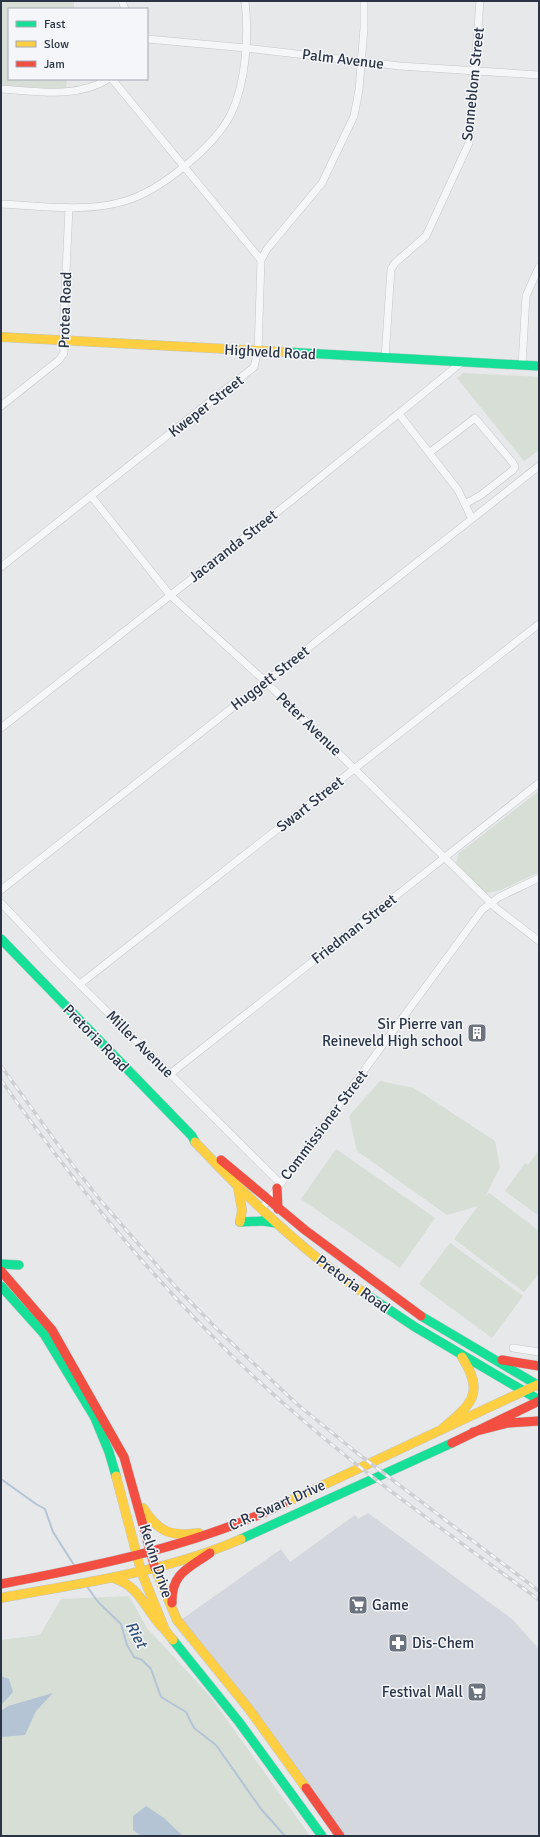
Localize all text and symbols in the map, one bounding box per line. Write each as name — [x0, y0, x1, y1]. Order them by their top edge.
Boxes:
legend — [8, 8, 148, 80]
text: Fast — [44, 17, 65, 32]
street label: Sonneblom Street — [458, 26, 488, 142]
text: Slow — [44, 37, 69, 52]
street label: Palm Avenue — [301, 45, 385, 73]
text: Jam — [44, 57, 65, 72]
street label: Protea Road — [55, 271, 75, 349]
street label: Highveld Road — [224, 341, 316, 363]
street label: Kweper Street — [165, 371, 247, 441]
street label: Jacaranda Street — [185, 506, 281, 586]
street label: Huggett Street — [227, 642, 313, 714]
street label: Peter Avenue — [273, 688, 345, 760]
street label: Swart Street — [273, 772, 347, 836]
street label: Friedman Street — [308, 890, 400, 968]
street label: Pretoria Road — [59, 1001, 133, 1075]
street label: Miller Avenue — [103, 1007, 177, 1081]
place label: Sir Pierre van Reineveld High school — [322, 1015, 463, 1050]
building icon: Sir Pierre van Reineveld High school — [466, 1022, 488, 1044]
street label: Commissioner Street — [277, 1066, 371, 1184]
street label: Pretoria Road — [313, 1251, 393, 1317]
street label: C.R. Swart Drive — [226, 1476, 328, 1534]
street label: Kelvin Drive — [136, 1522, 176, 1600]
supermarket icon: Game — [347, 1594, 369, 1616]
place label: Game — [372, 1596, 409, 1614]
water label: Riet — [121, 1618, 153, 1653]
pharmacy icon: Dis-Chem — [387, 1632, 409, 1654]
place label: Dis-Chem — [412, 1634, 474, 1652]
supermarket icon: Festival Mall — [466, 1681, 488, 1703]
place label: Festival Mall — [382, 1683, 463, 1701]

